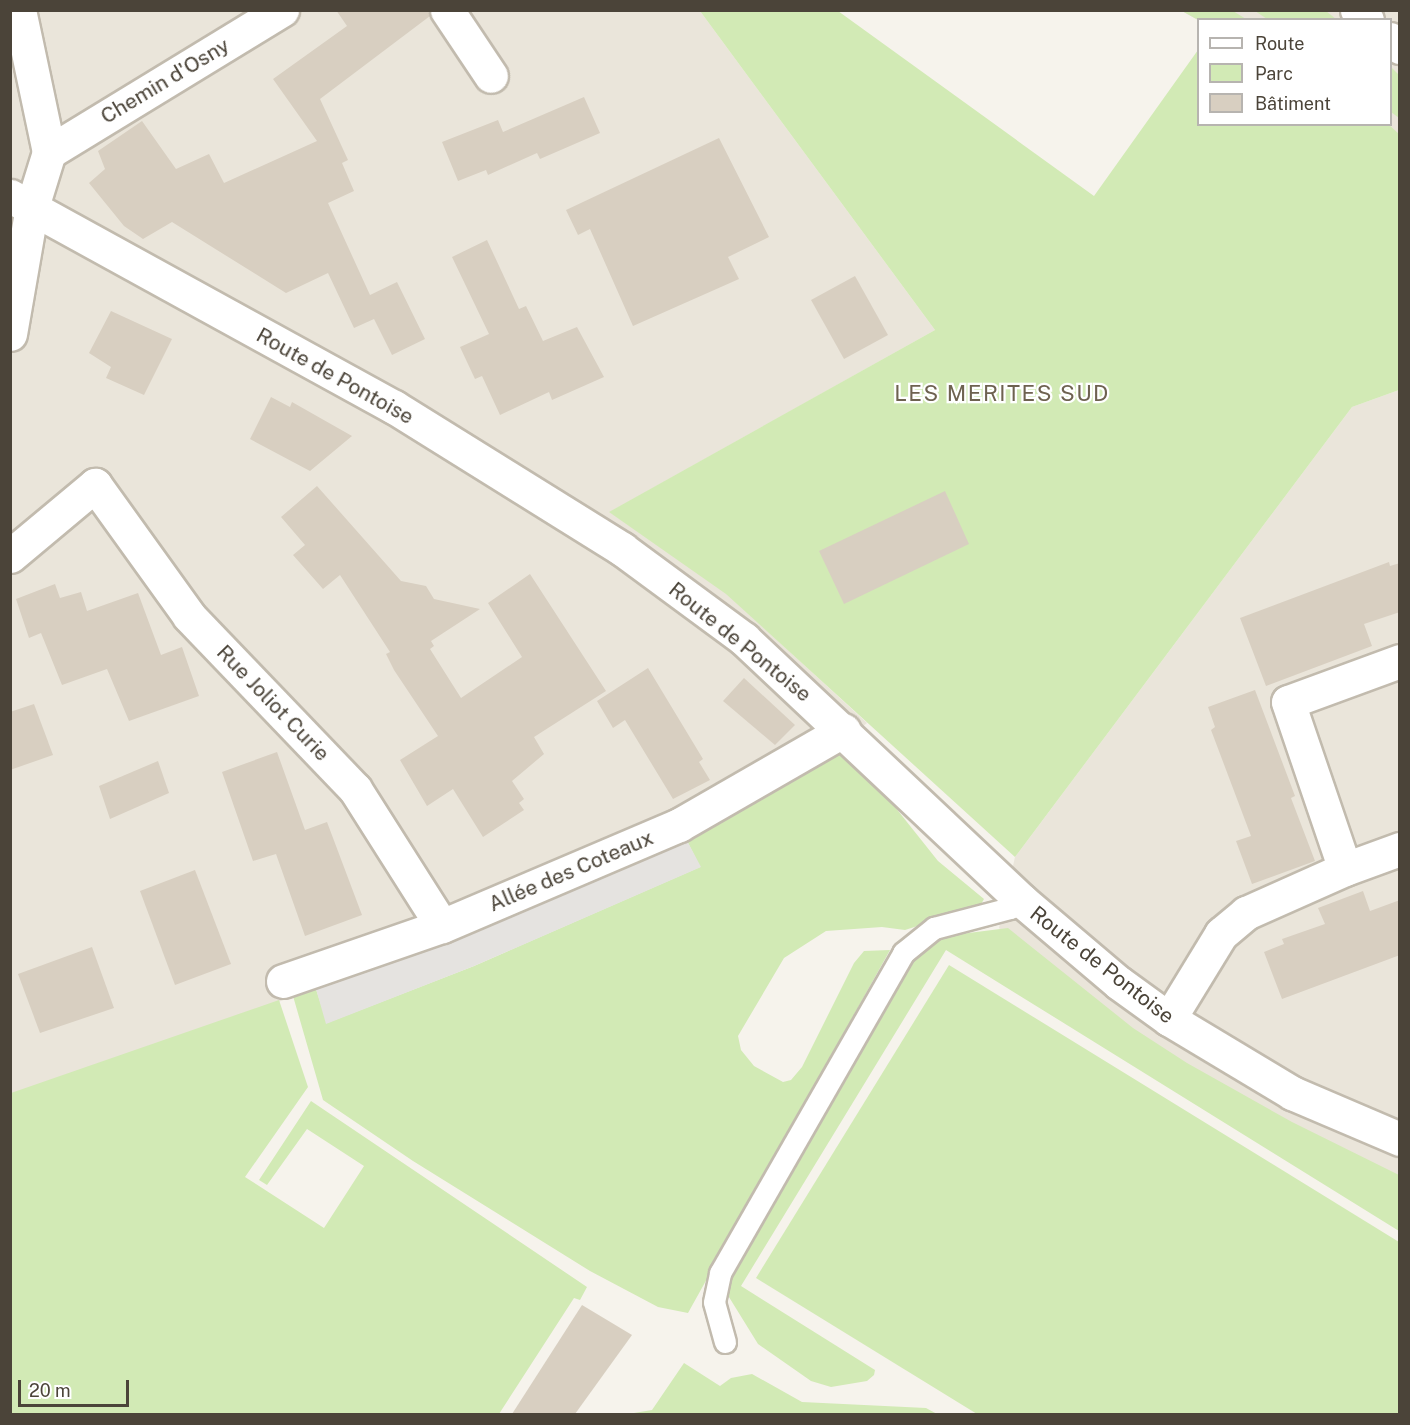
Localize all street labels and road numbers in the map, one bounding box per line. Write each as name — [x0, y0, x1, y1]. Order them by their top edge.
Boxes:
street label: Chemin d'Osny — [96, 33, 234, 129]
street label: Route de Pontoise — [252, 322, 418, 430]
street label: Route de Pontoise — [663, 577, 817, 707]
street label: Rue Joliot Curie — [211, 640, 335, 766]
street label: Allée des Coteaux — [485, 825, 657, 917]
street label: Route de Pontoise — [1025, 901, 1179, 1029]

